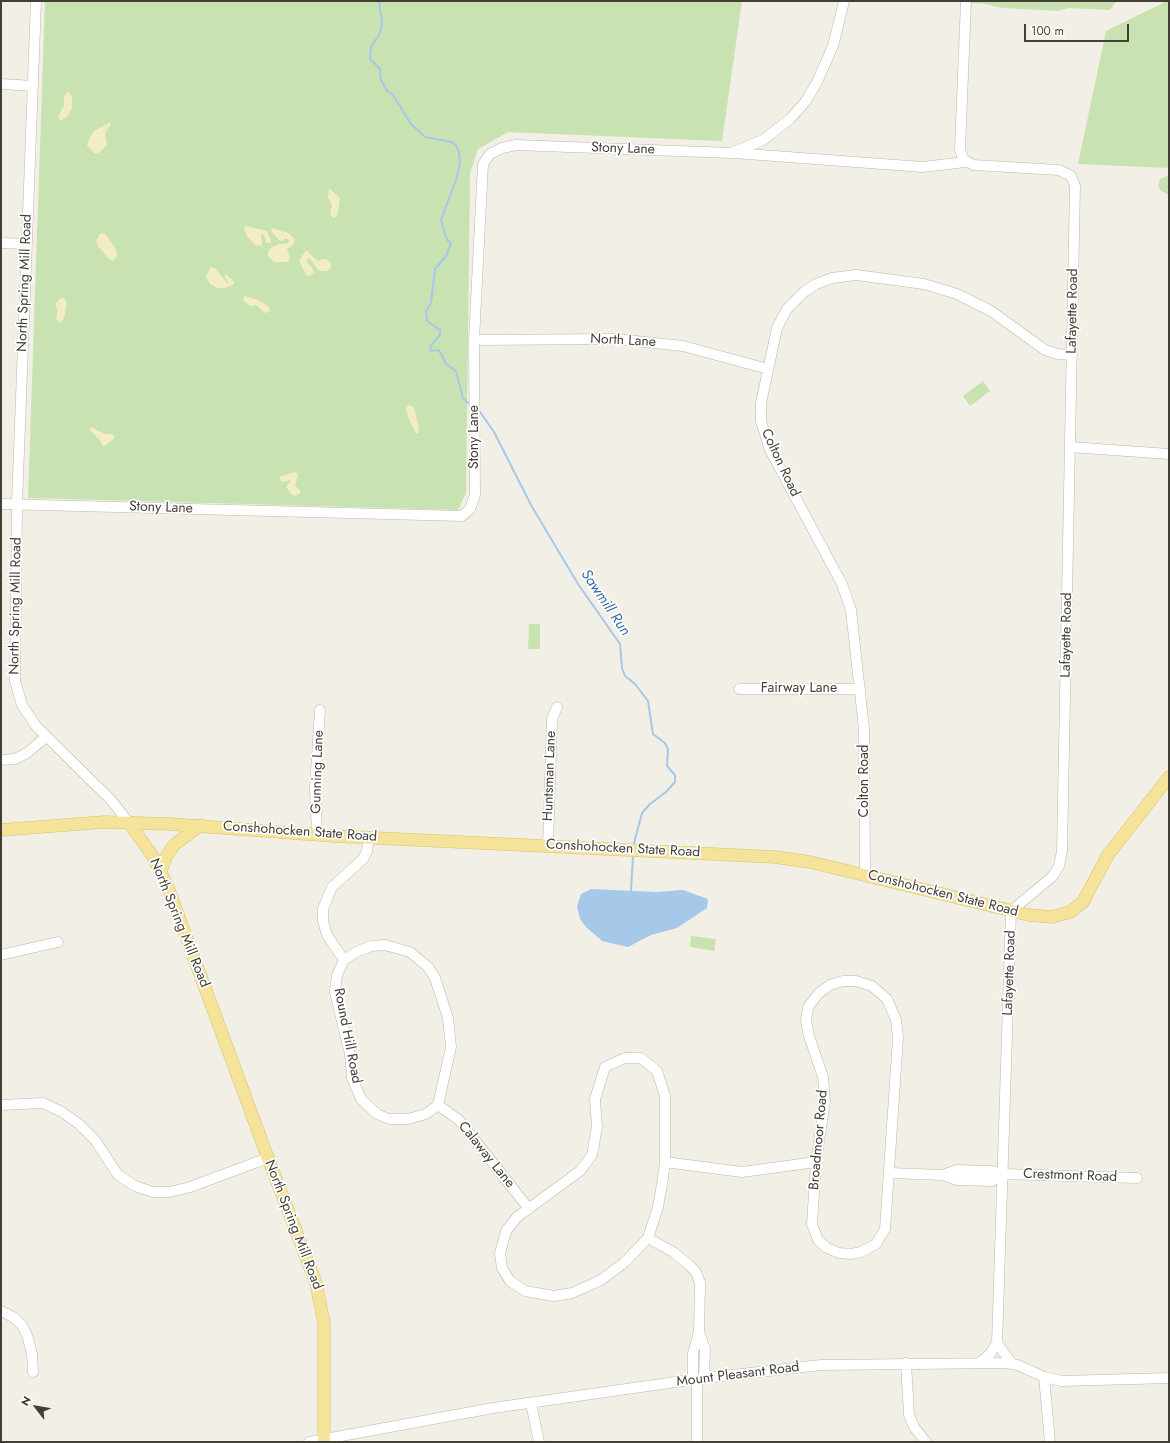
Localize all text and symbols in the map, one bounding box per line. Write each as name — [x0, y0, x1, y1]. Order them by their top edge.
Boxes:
scale bar — [1026, 16, 1131, 42]
text: 100 m — [1031, 22, 1064, 40]
street label: Stony Lane — [591, 139, 655, 159]
street label: North Spring Mill Road — [14, 214, 36, 352]
street label: Lafayette Road — [1064, 268, 1082, 354]
street label: North Lane — [590, 331, 656, 351]
street label: Stony Lane — [467, 405, 483, 469]
street label: Colton Road — [757, 426, 803, 500]
street label: Stony Lane — [129, 498, 193, 518]
street label: North Spring Mill Road — [6, 537, 26, 675]
water label: Sawmill Run — [576, 567, 634, 639]
street label: Lafayette Road — [1058, 592, 1076, 678]
street label: Fairway Lane — [761, 681, 837, 697]
street label: Gunning Lane — [308, 730, 328, 814]
street label: Huntsman Lane — [540, 730, 560, 822]
street label: Colton Road — [857, 744, 873, 818]
street label: Conshohocken State Road — [222, 818, 378, 846]
street label: Conshohocken State Road — [545, 837, 701, 861]
street label: North Spring Mill Road — [145, 856, 213, 990]
street label: Conshohocken State Road — [866, 867, 1020, 921]
street label: Lafayette Road — [1000, 930, 1020, 1016]
street label: Round Hill Road — [330, 987, 364, 1085]
street label: Broadmoor Road — [806, 1089, 832, 1191]
street label: Calaway Lane — [454, 1118, 518, 1192]
street label: North Spring Mill Road — [260, 1158, 326, 1292]
street label: Crestmont Road — [1023, 1166, 1117, 1186]
street label: Mount Pleasant Road — [676, 1359, 800, 1391]
north arrow — [16, 1387, 56, 1427]
text: N — [17, 1393, 35, 1409]

